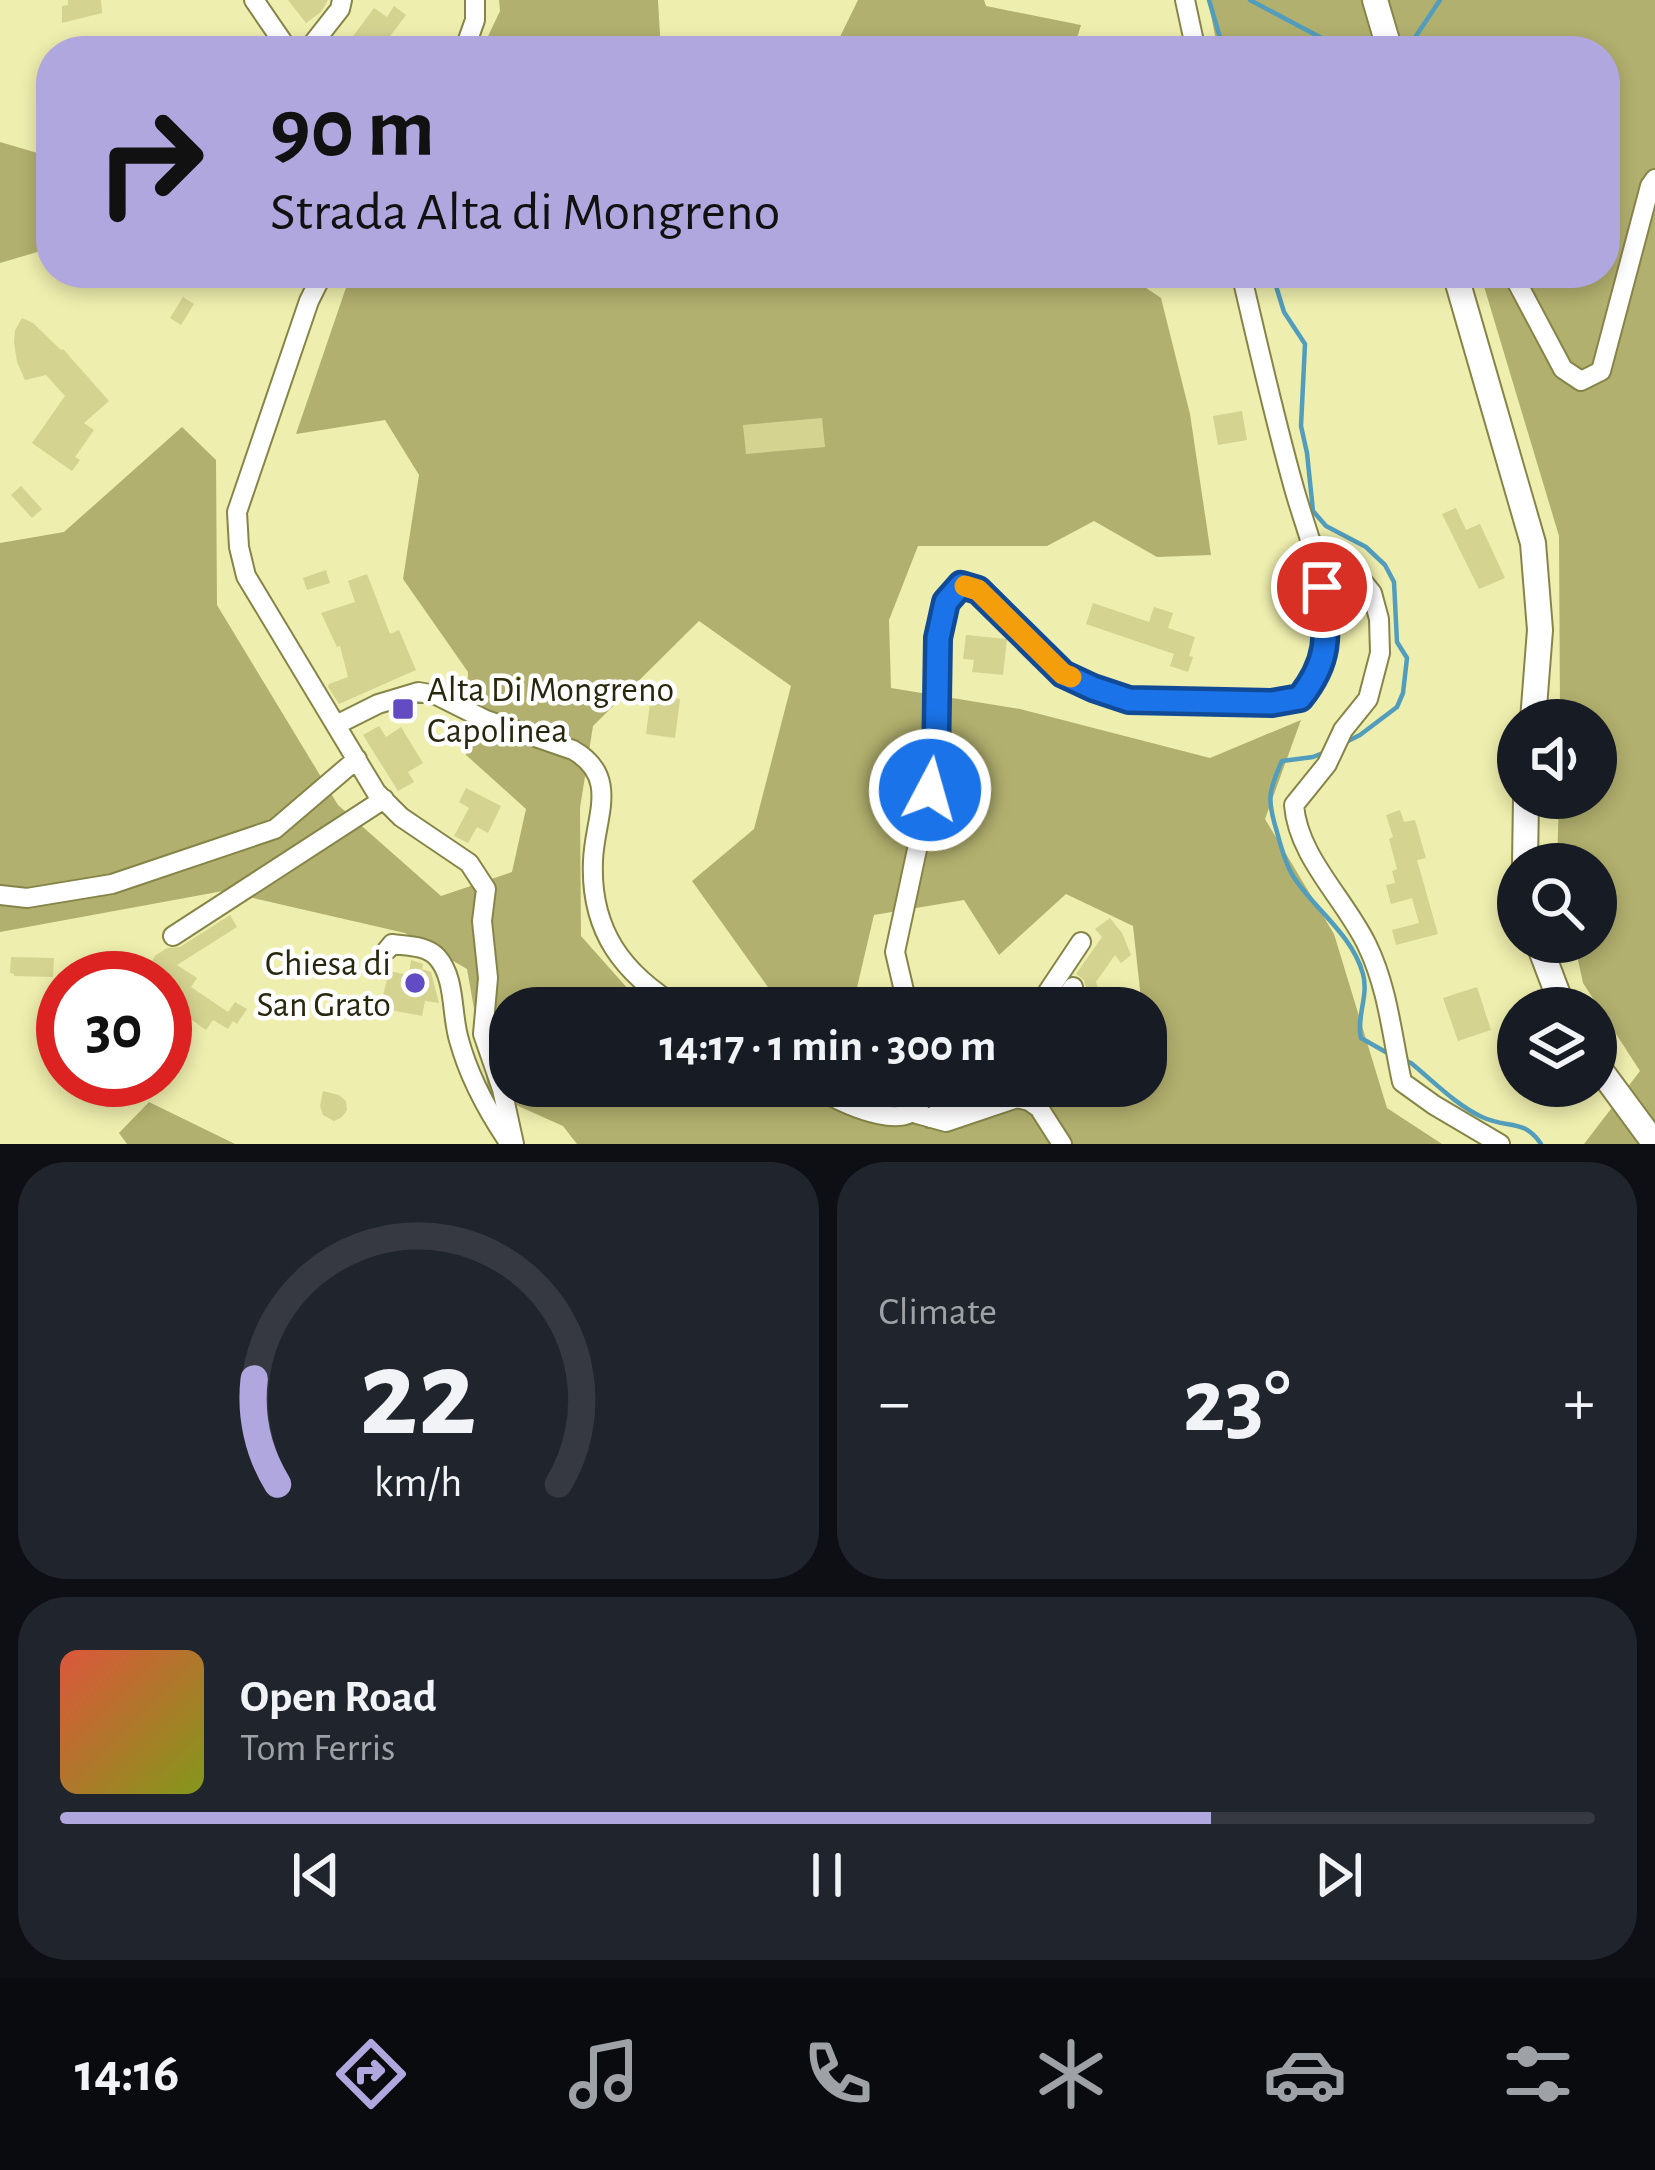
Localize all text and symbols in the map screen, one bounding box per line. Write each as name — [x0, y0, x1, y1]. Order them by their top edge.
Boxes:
icon: right — [72, 84, 228, 240]
text: 90 m — [270, 88, 435, 172]
text: Strada Alta di Mongreno — [270, 186, 780, 240]
pin — [1271, 536, 1373, 638]
icon: arrive — [1289, 554, 1355, 620]
place label: Alta Di Mongreno Capolinea — [427, 672, 674, 749]
marker: Alta Di Mongreno Capolinea — [390, 696, 416, 722]
map controls — [1497, 699, 1617, 1107]
button: sound — [1497, 699, 1617, 819]
position arrow — [867, 727, 993, 853]
button: search — [1497, 843, 1617, 963]
place label: Chiesa di San Grato — [257, 946, 391, 1023]
speed limit sign: 30 — [36, 951, 192, 1107]
marker: Chiesa di San Grato — [402, 970, 428, 996]
button: layers — [1497, 987, 1617, 1107]
text: 14:17 · 1 min · 300 m — [660, 1024, 996, 1069]
text: Climate — [879, 1293, 997, 1332]
text: 22 — [359, 1333, 477, 1458]
text: 23° — [1183, 1358, 1291, 1448]
text: − — [879, 1370, 910, 1436]
text: + — [1563, 1370, 1595, 1436]
text: km/h — [374, 1461, 462, 1504]
text: Open Road — [240, 1675, 437, 1720]
text: Tom Ferris — [240, 1729, 396, 1768]
icon: previous — [283, 1842, 349, 1908]
icon: pause — [794, 1842, 860, 1908]
icon: next — [1306, 1842, 1372, 1908]
icon: directions — [329, 2032, 413, 2116]
icon: music — [562, 2032, 646, 2116]
icon: phone — [796, 2032, 880, 2116]
icon: climate — [1029, 2032, 1113, 2116]
icon: car — [1263, 2032, 1347, 2116]
icon: filters — [1496, 2032, 1580, 2116]
text: 14:16 — [75, 2047, 179, 2101]

